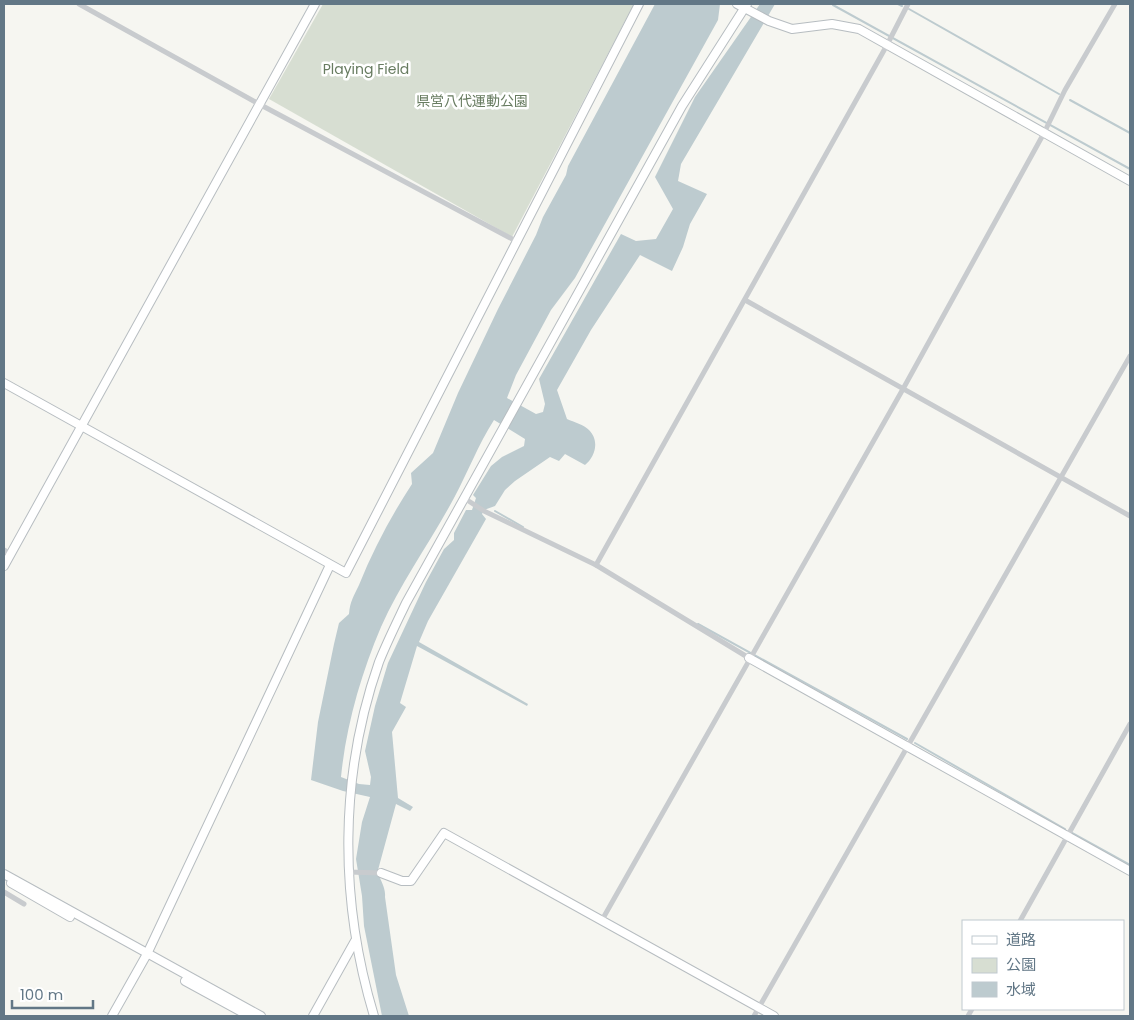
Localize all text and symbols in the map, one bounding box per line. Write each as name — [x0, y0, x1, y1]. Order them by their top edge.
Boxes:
park label: Playing Field — [323, 59, 409, 79]
park label: 県営八代運動公園 — [416, 91, 528, 111]
legend — [962, 920, 1124, 1010]
text: 道路 — [1006, 929, 1036, 950]
text: 公園 — [1006, 954, 1036, 975]
scale bar — [12, 978, 94, 1010]
text: 水域 — [1006, 979, 1036, 1000]
text: 100 m — [20, 984, 63, 1005]

